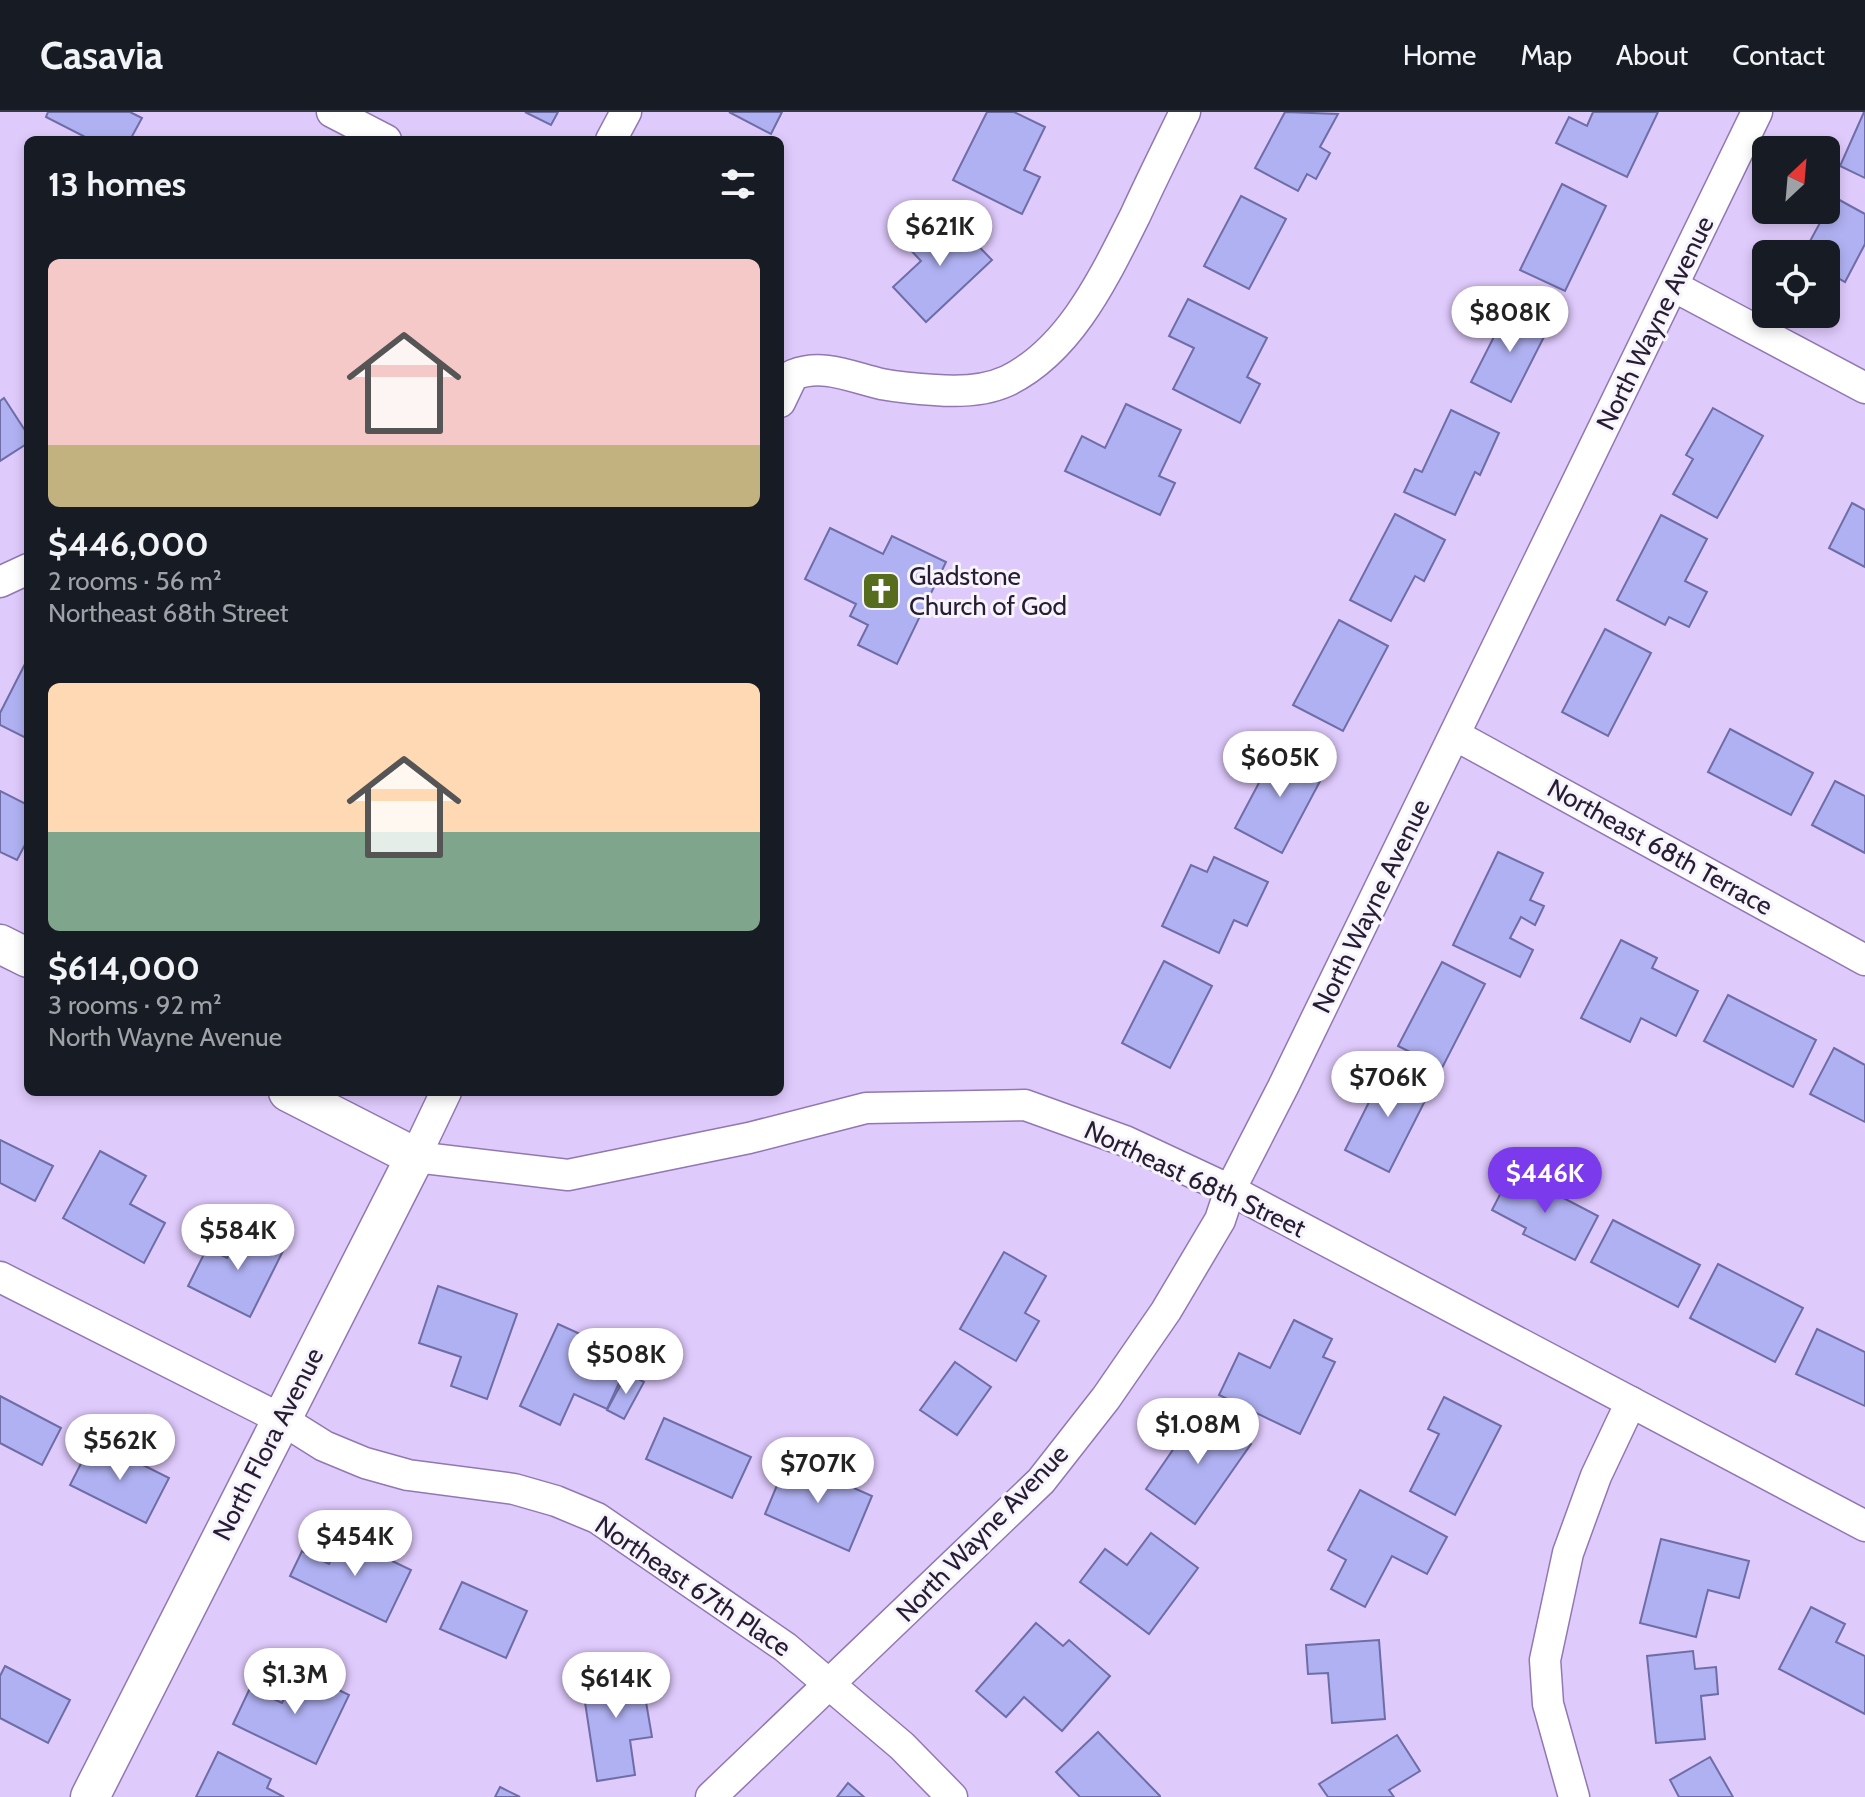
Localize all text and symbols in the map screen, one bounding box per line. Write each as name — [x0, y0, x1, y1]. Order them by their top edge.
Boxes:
text: Casavia — [40, 32, 163, 79]
text: Home — [1403, 38, 1476, 72]
text: Map — [1520, 38, 1572, 72]
text: About — [1616, 38, 1688, 72]
text: Contact — [1732, 38, 1825, 72]
north arrow — [1752, 136, 1840, 224]
map controls — [1752, 136, 1840, 328]
icon: filters — [716, 162, 760, 206]
text: 13 homes — [48, 163, 186, 205]
pin: $621K — [884, 200, 996, 268]
text: $621K — [905, 210, 975, 242]
street label: North Wayne Avenue — [1589, 211, 1721, 435]
button: locate — [1752, 240, 1840, 328]
pin: $808K — [1454, 286, 1566, 354]
text: $808K — [1469, 296, 1551, 328]
icon: home — [332, 311, 476, 455]
text: $446,000 — [48, 523, 209, 565]
place label: Gladstone Church of God — [909, 560, 1067, 622]
text: 2 rooms · 56 m² — [48, 565, 222, 597]
church icon: Gladstone Church of God — [860, 570, 902, 612]
text: Northeast 68th Street — [48, 597, 289, 629]
pin: $605K — [1224, 731, 1336, 799]
icon: home — [332, 735, 476, 879]
text: $605K — [1241, 741, 1319, 773]
street label: Northeast 68th Terrace — [1542, 772, 1778, 922]
street label: North Wayne Avenue — [1305, 794, 1437, 1018]
text: $614,000 — [48, 947, 200, 989]
text: 3 rooms · 92 m² — [48, 989, 222, 1021]
text: North Wayne Avenue — [48, 1021, 282, 1053]
pin: $706K — [1332, 1051, 1444, 1119]
text: $706K — [1349, 1061, 1427, 1093]
street label: Northeast 68th Street — [1079, 1114, 1311, 1244]
pin: $446K — [1489, 1147, 1601, 1215]
text: $446K — [1506, 1157, 1584, 1189]
pin: $584K — [182, 1204, 294, 1272]
text: $584K — [199, 1214, 277, 1246]
pin: $508K — [570, 1328, 682, 1396]
text: $508K — [586, 1338, 666, 1370]
street label: North Flora Avenue — [206, 1342, 330, 1546]
pin: $1.08M — [1133, 1398, 1263, 1466]
text: $1.08M — [1155, 1408, 1241, 1440]
pin: $562K — [64, 1414, 176, 1482]
text: $562K — [83, 1424, 157, 1456]
pin: $707K — [762, 1437, 874, 1505]
street label: North Wayne Avenue — [889, 1438, 1075, 1628]
text: $707K — [780, 1447, 856, 1479]
street label: Northeast 67th Place — [589, 1509, 797, 1663]
pin: $454K — [299, 1510, 411, 1578]
text: $454K — [316, 1520, 394, 1552]
pin: $1.3M — [239, 1648, 351, 1716]
pin: $614K — [560, 1652, 672, 1720]
text: $1.3M — [262, 1658, 328, 1690]
text: $614K — [580, 1662, 652, 1694]

